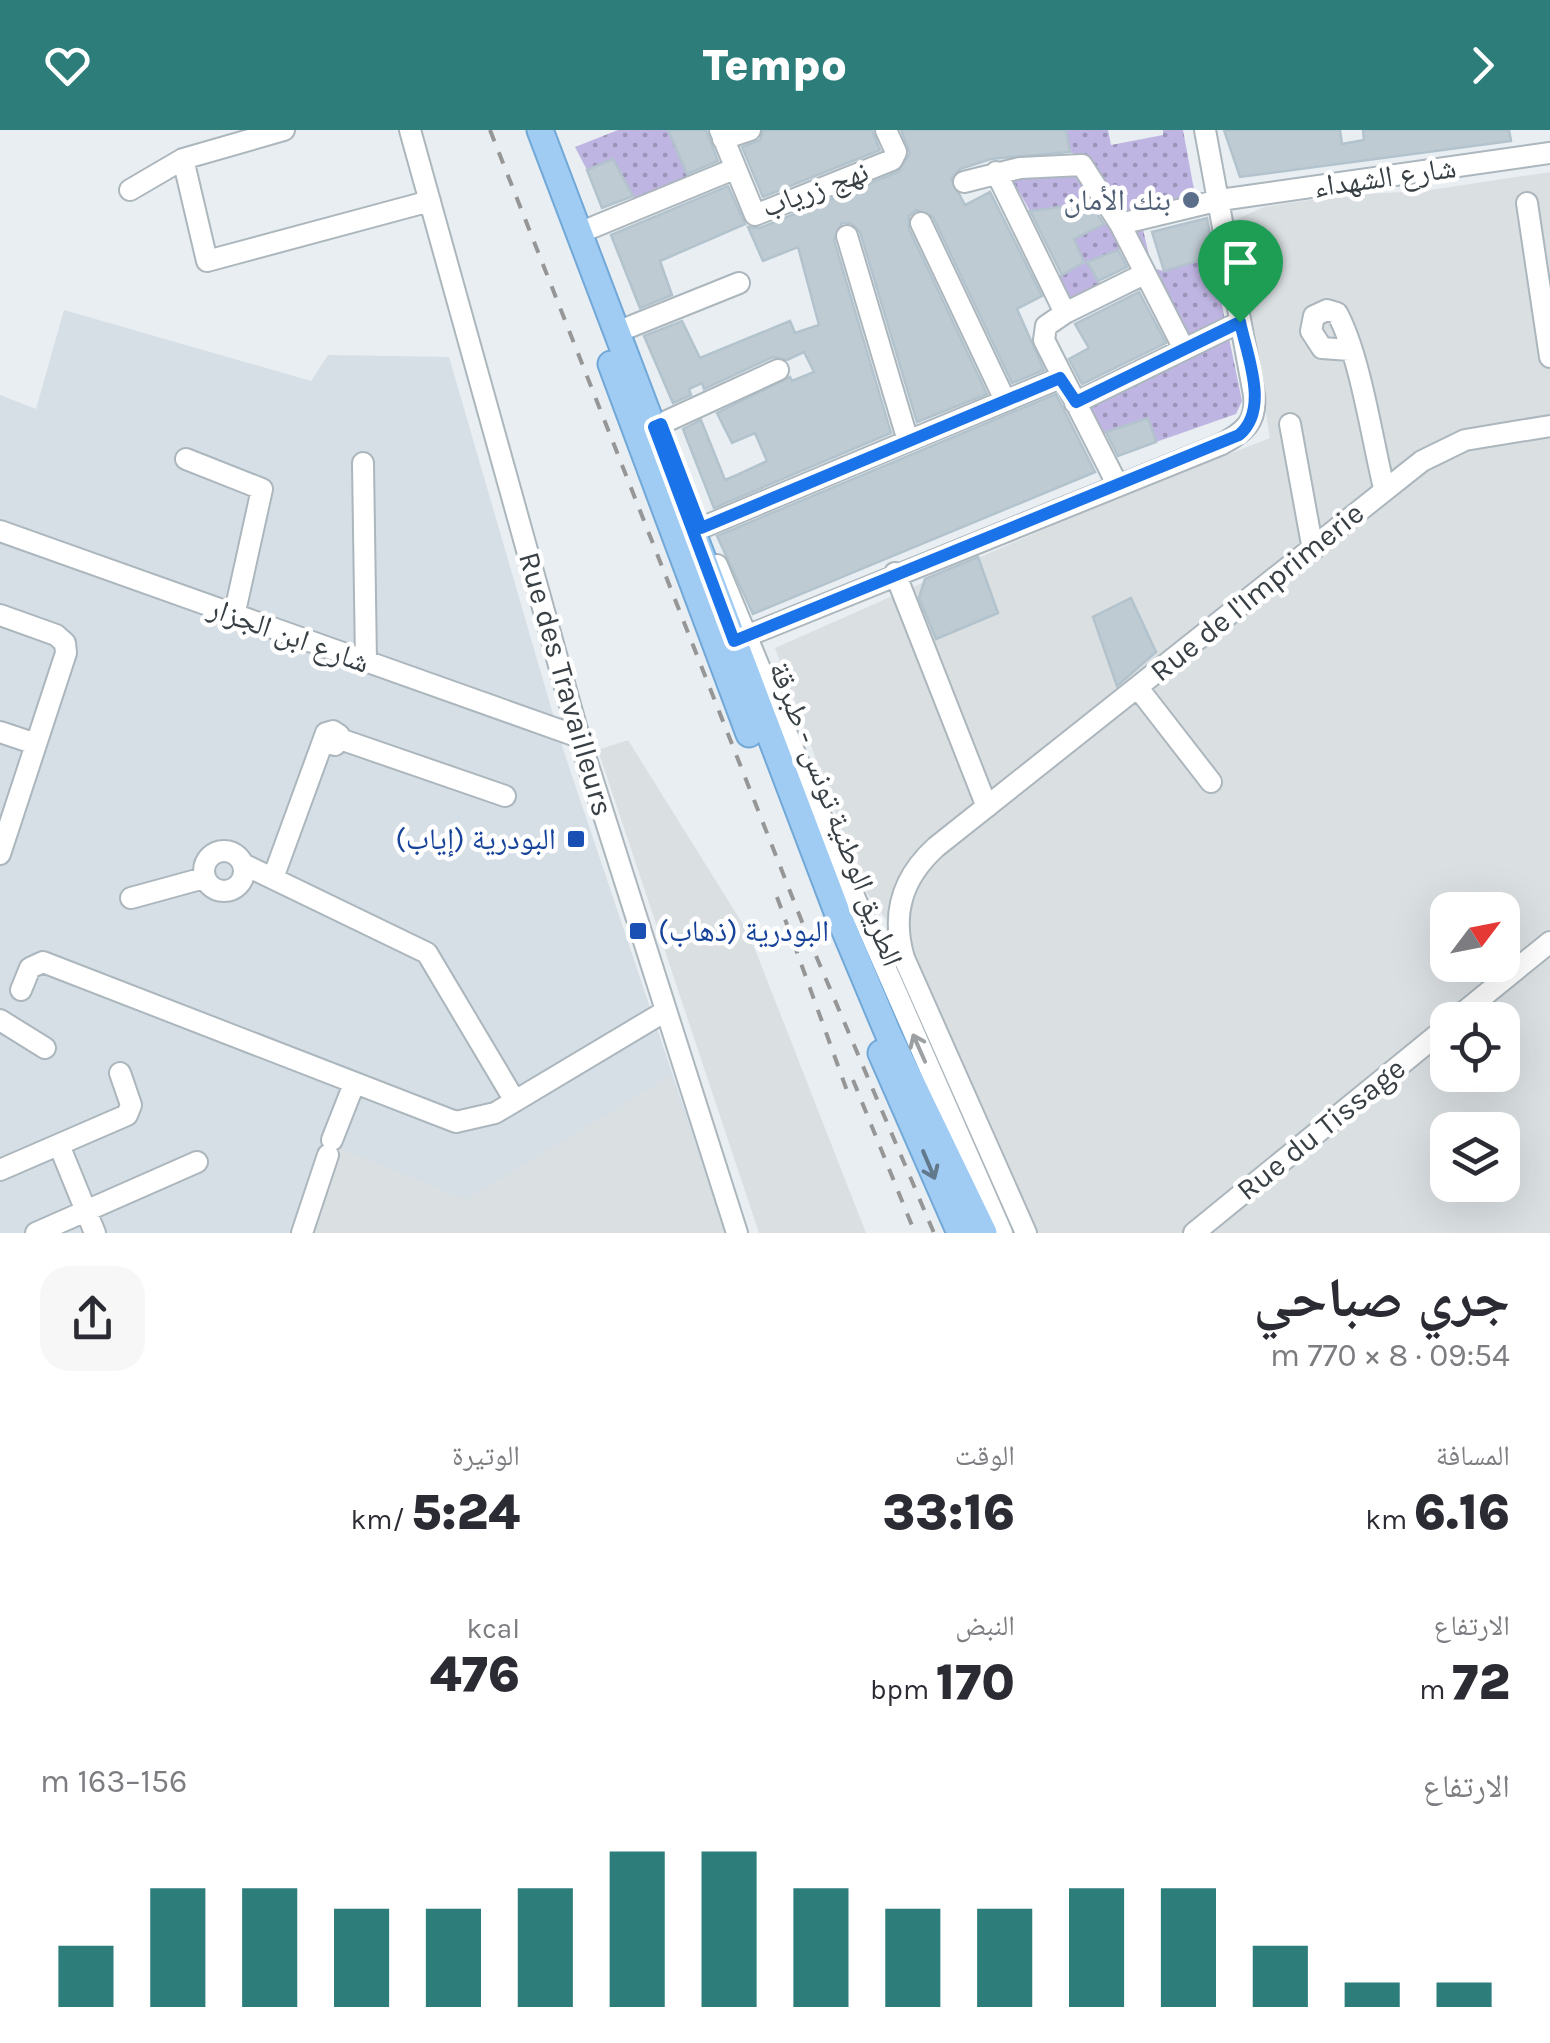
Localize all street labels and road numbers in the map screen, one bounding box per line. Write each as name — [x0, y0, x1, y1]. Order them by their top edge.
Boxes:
street label: شارع الشهداء — [1311, 149, 1459, 206]
street label: نهج زرياب — [757, 153, 874, 226]
street label: Rue de l'Imprimerie — [1143, 495, 1371, 689]
street label: Rue des Travailleurs — [511, 548, 621, 820]
street label: شارع ابن الجزار — [202, 589, 374, 682]
street label: الطريق الوطنية تونس - طبرقة — [761, 657, 911, 971]
street label: Rue du Tissage — [1229, 1050, 1413, 1208]

